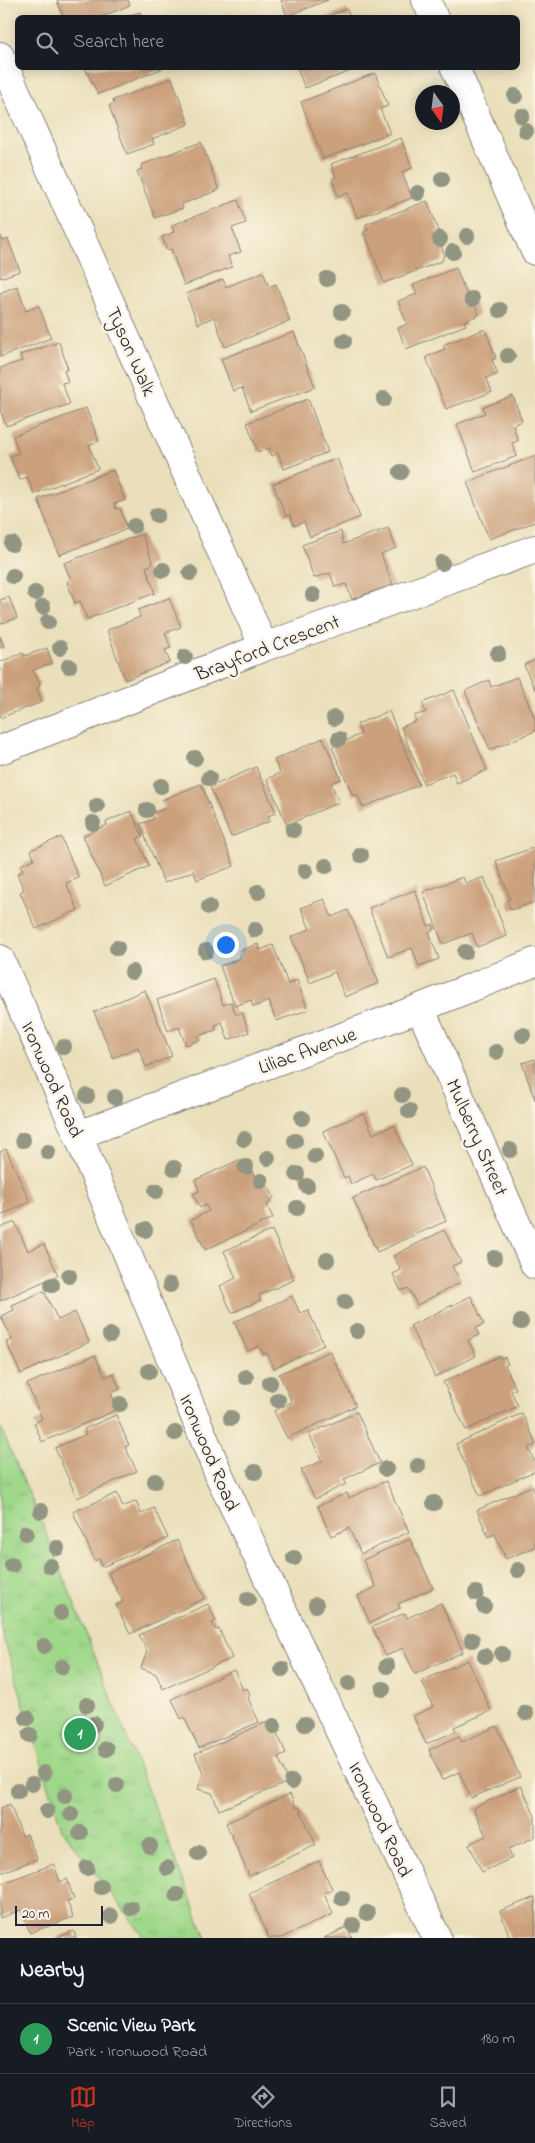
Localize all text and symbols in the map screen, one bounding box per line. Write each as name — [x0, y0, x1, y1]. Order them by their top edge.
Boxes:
search box — [15, 15, 520, 70]
icon: search — [33, 29, 61, 57]
text: Search here — [73, 29, 164, 56]
north arrow — [415, 85, 460, 130]
street label: Tyson Walk — [97, 303, 162, 401]
street label: Brayford Crescent — [190, 608, 345, 691]
your location — [213, 932, 239, 958]
street label: Ironwood Road — [12, 1017, 89, 1143]
street label: Liliac Avenue — [255, 1021, 361, 1083]
street label: Mulberry Street — [437, 1075, 515, 1201]
street label: Ironwood Road — [170, 1390, 245, 1516]
pin: 1 — [64, 1715, 96, 1753]
street label: Ironwood Road — [339, 1757, 418, 1883]
scale bar — [15, 1903, 102, 1926]
text: 20 m — [22, 1904, 49, 1925]
text: Nearby — [20, 1956, 84, 1986]
text: Scenic View Park — [67, 2013, 195, 2040]
text: 1 — [33, 2027, 39, 2051]
text: 180 m — [481, 2027, 515, 2051]
text: Park · Ironwood Road — [67, 2040, 207, 2064]
tab: Map — [69, 2083, 97, 2134]
tab: Directions — [234, 2083, 292, 2134]
tab: Saved — [430, 2083, 466, 2134]

